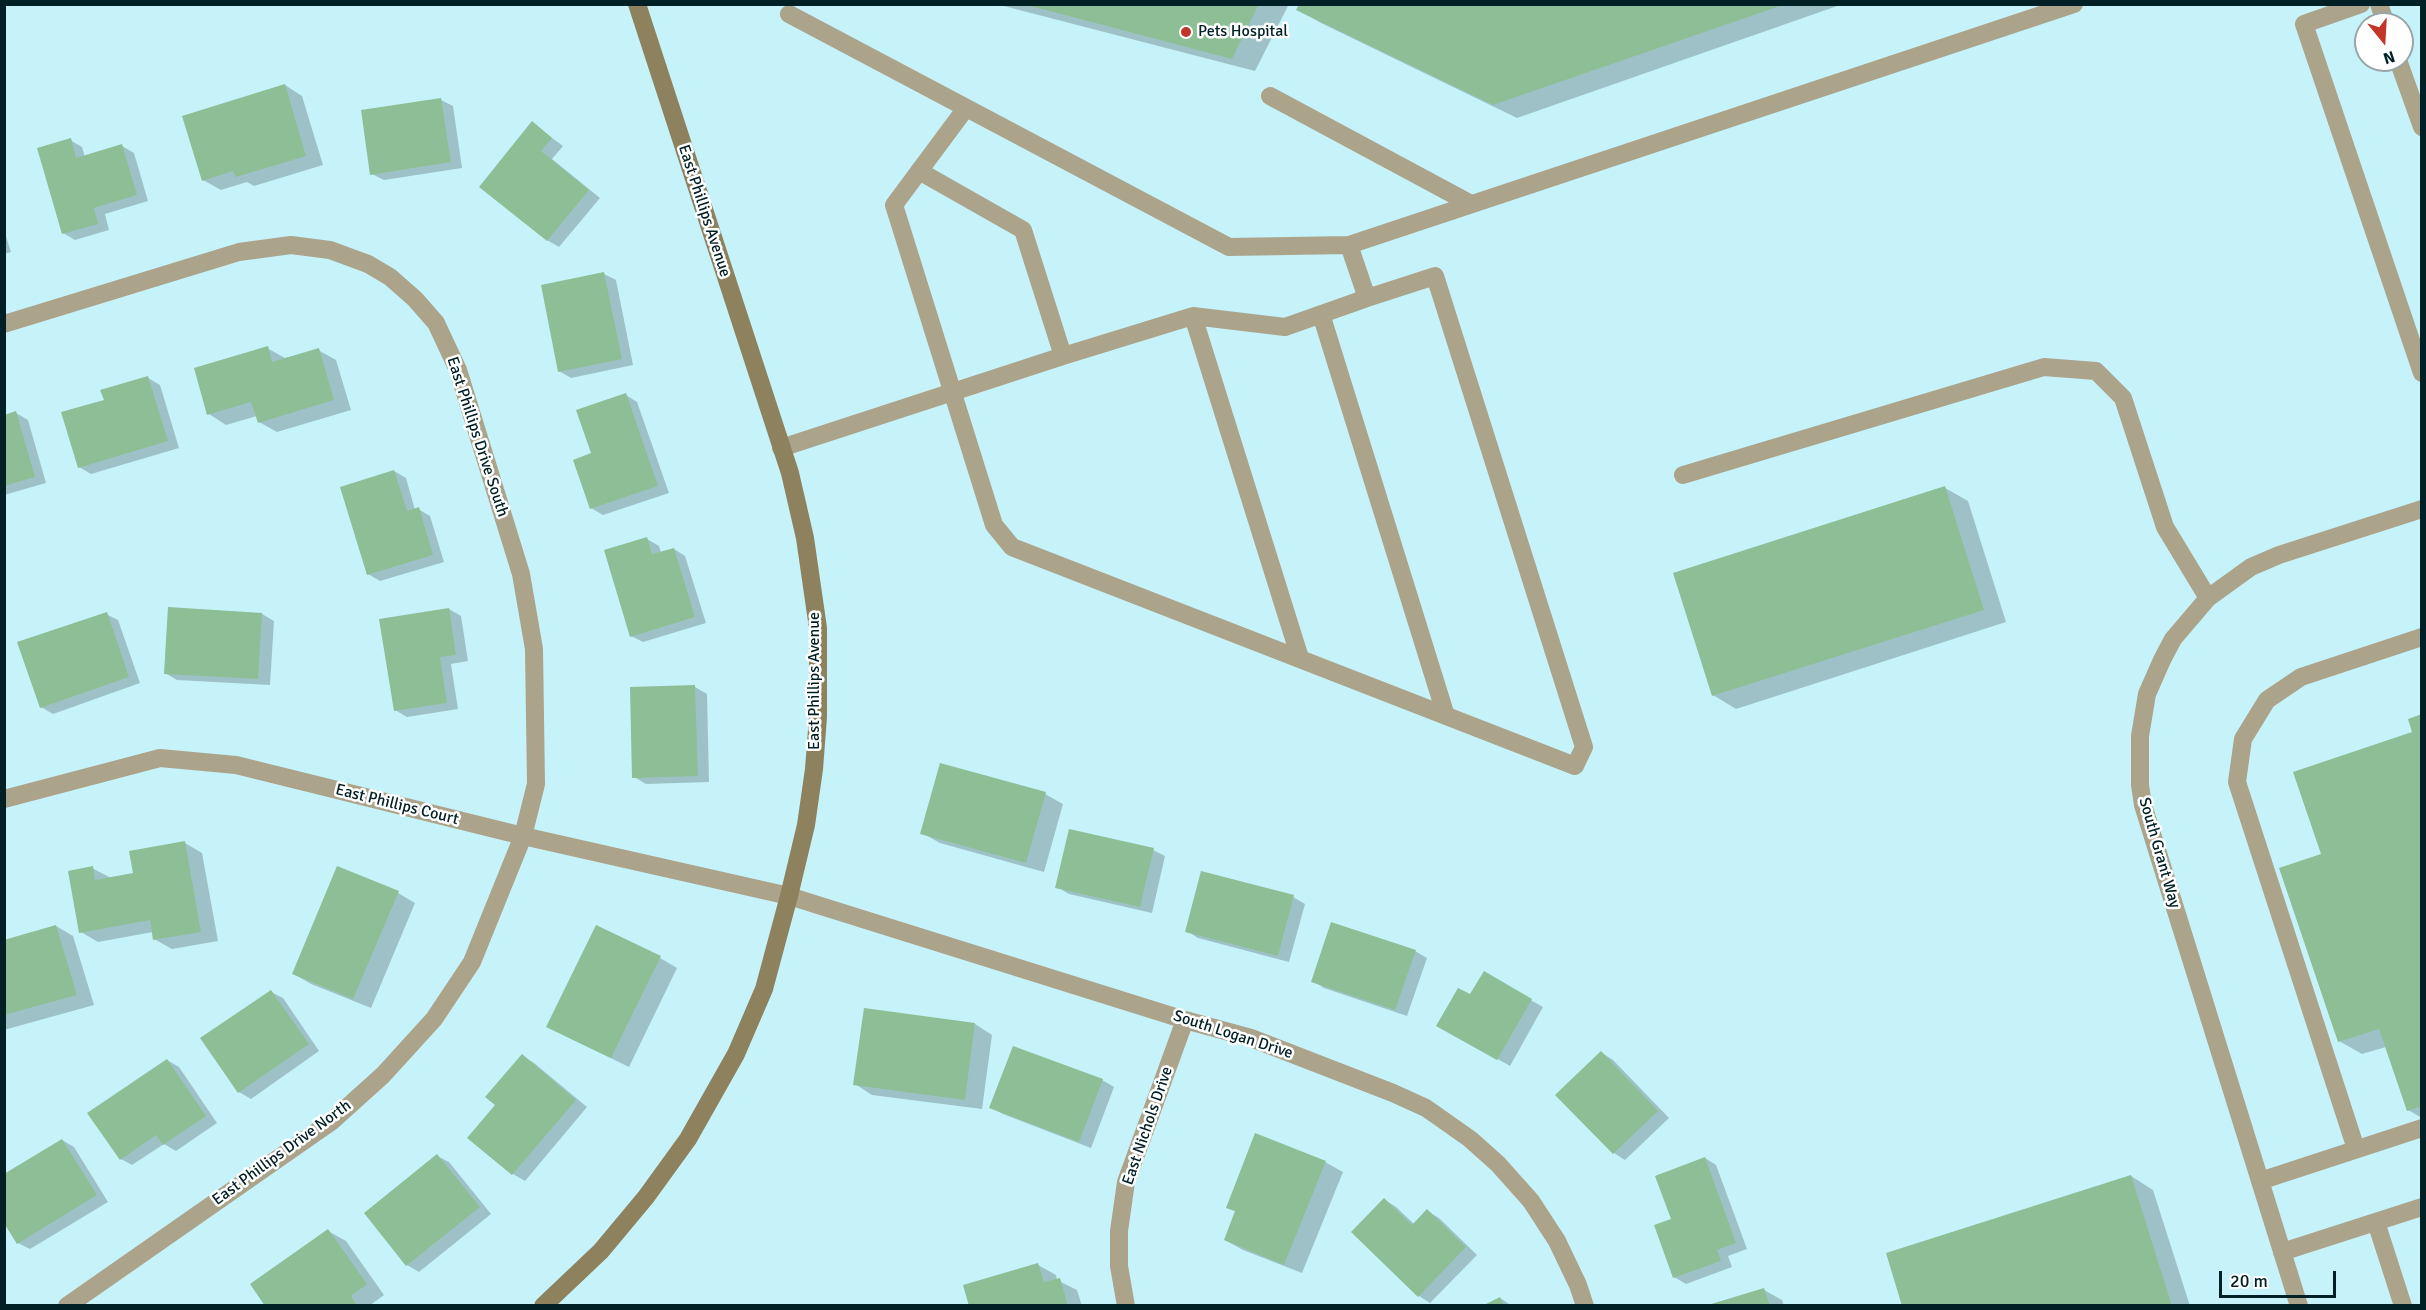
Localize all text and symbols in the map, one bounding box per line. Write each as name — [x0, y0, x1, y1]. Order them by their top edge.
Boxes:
north arrow — [2354, 12, 2414, 72]
place label: Pets Hospital — [1198, 22, 1288, 42]
marker: Pets Hospital — [1179, 25, 1193, 39]
text: N — [2381, 46, 2397, 68]
street label: East Phillips Avenue — [674, 142, 734, 280]
street label: East Phillips Drive South — [442, 354, 512, 520]
street label: East Phillips Avenue — [805, 612, 825, 750]
street label: East Phillips Court — [333, 780, 461, 830]
street label: South Grant Way — [2134, 795, 2184, 911]
street label: South Logan Drive — [1171, 1007, 1295, 1063]
street label: East Nichols Drive — [1119, 1064, 1177, 1188]
street label: East Phillips Drive North — [209, 1096, 355, 1210]
scale bar — [2222, 1259, 2339, 1297]
text: 20 m — [2230, 1270, 2268, 1292]

